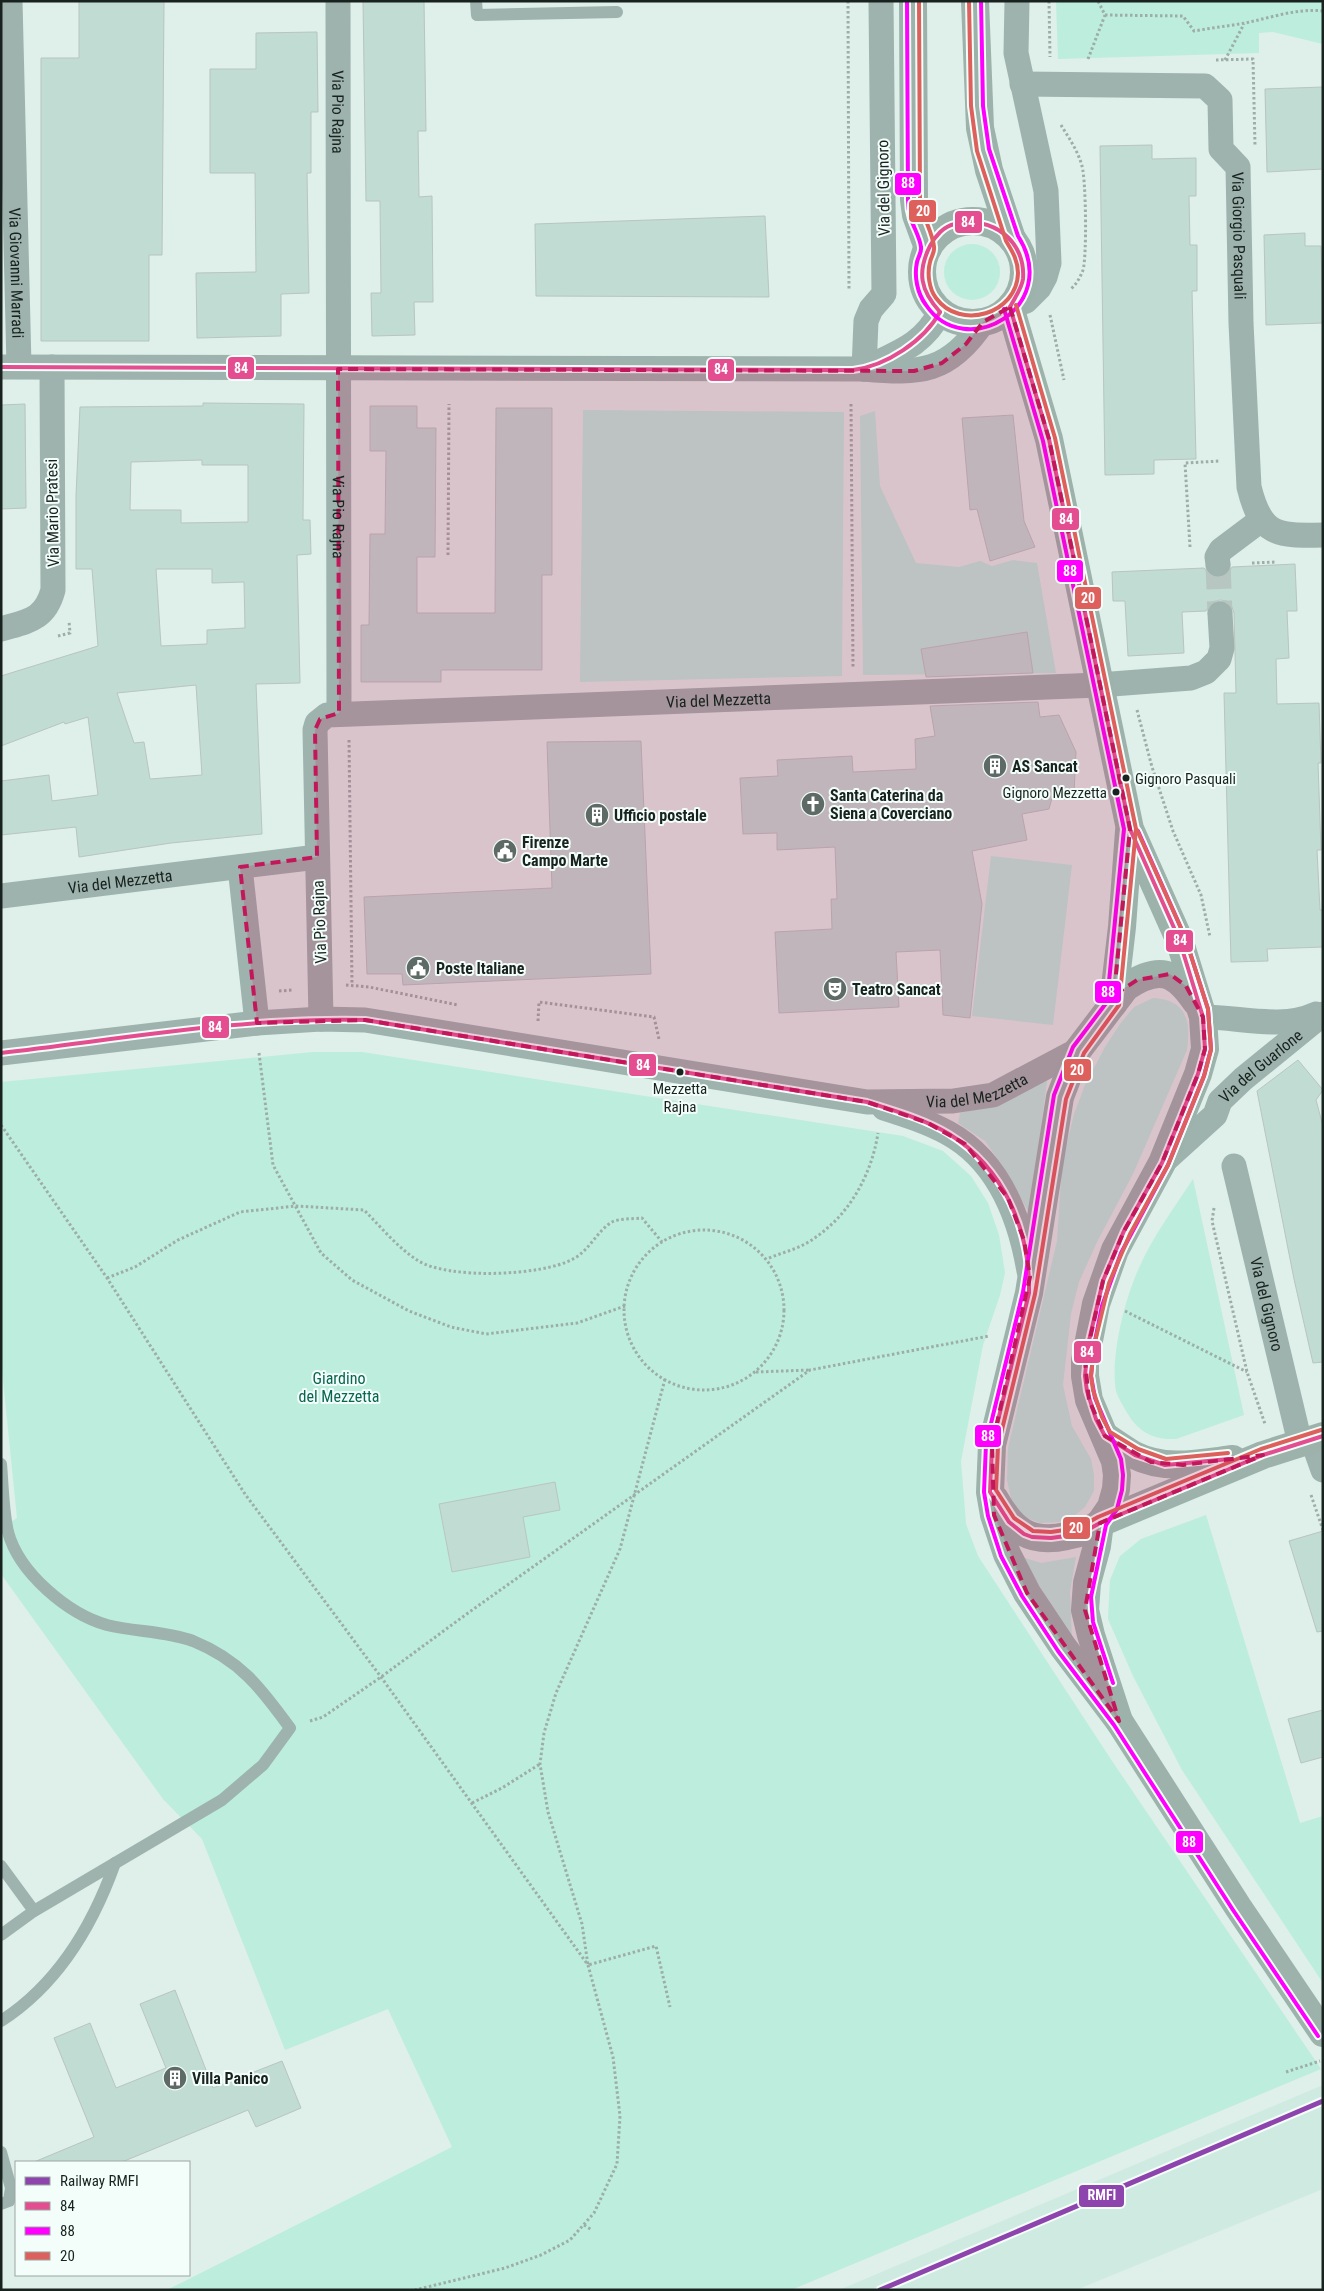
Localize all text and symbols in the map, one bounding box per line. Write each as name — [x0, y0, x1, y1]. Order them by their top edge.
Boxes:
street label: Via Pio Rajna — [328, 70, 347, 154]
street label: Via del Gignoro — [873, 140, 894, 236]
line badge: 88 — [894, 172, 922, 196]
street label: Via Giorgio Pasquali — [1228, 172, 1250, 300]
text: 88 — [901, 175, 915, 191]
line badge: 20 — [908, 199, 937, 223]
text: 20 — [916, 203, 930, 219]
street label: Via Giovanni Marradi — [5, 207, 27, 339]
line badge: 84 — [954, 210, 983, 234]
text: 84 — [961, 214, 975, 230]
line badge: 84 — [227, 356, 255, 380]
line badge: 84 — [707, 358, 735, 382]
text: 84 — [234, 360, 248, 376]
text: 84 — [714, 361, 728, 377]
street label: Via Mario Pratesi — [42, 459, 63, 567]
street label: Via Pio Rajna — [329, 475, 348, 559]
line badge: 84 — [1051, 507, 1080, 531]
text: 84 — [1059, 511, 1073, 527]
line badge: 88 — [1056, 559, 1084, 583]
text: 88 — [1063, 563, 1077, 579]
line badge: 20 — [1074, 586, 1102, 610]
text: 20 — [1081, 590, 1095, 606]
street label: Via del Mezzetta — [666, 689, 771, 712]
building icon: AS Sancat — [982, 753, 1008, 779]
place label: AS Sancat — [1012, 757, 1078, 776]
place label: Gignoro Pasquali — [1135, 770, 1236, 788]
marker: Gignoro Pasquali — [1121, 773, 1131, 783]
place label: Gignoro Mezzetta — [1003, 784, 1107, 802]
place label: Santa Caterina da Siena a Coverciano — [830, 786, 952, 823]
marker: Gignoro Mezzetta — [1111, 787, 1121, 797]
church icon: Santa Caterina da Siena a Coverciano — [800, 791, 826, 817]
building icon: Ufficio postale — [584, 802, 610, 828]
place label: Ufficio postale — [614, 806, 707, 825]
place label: Firenze Campo Marte — [522, 833, 608, 870]
public building icon: Firenze Campo Marte — [492, 838, 518, 864]
street label: Via del Mezzetta — [67, 866, 173, 898]
street label: Via Pio Rajna — [309, 880, 330, 964]
line badge: 84 — [1165, 929, 1194, 953]
text: 84 — [1173, 932, 1187, 948]
public building icon: Poste Italiane — [405, 955, 431, 981]
place label: Poste Italiane — [436, 959, 525, 978]
theatre icon: Teatro Sancat — [822, 976, 848, 1002]
place label: Teatro Sancat — [852, 980, 941, 999]
line badge: 88 — [1094, 980, 1122, 1004]
text: 88 — [1101, 984, 1115, 1000]
line badge: 84 — [201, 1015, 230, 1039]
text: 84 — [208, 1019, 222, 1035]
street label: Via del Guarlone — [1215, 1026, 1306, 1107]
line badge: 84 — [628, 1053, 657, 1077]
text: 84 — [636, 1057, 650, 1073]
line badge: 20 — [1063, 1058, 1092, 1082]
text: 20 — [1070, 1062, 1084, 1078]
marker: Mezzetta Rajna — [675, 1067, 685, 1077]
street label: Via del Mezzetta — [926, 1070, 1031, 1111]
place label: Mezzetta Rajna — [653, 1080, 707, 1116]
street label: Via del Gignoro — [1246, 1255, 1287, 1353]
line badge: 84 — [1073, 1340, 1102, 1364]
text: 84 — [1080, 1344, 1094, 1360]
park label: Giardino del Mezzetta — [299, 1369, 379, 1406]
line badge: 88 — [974, 1424, 1002, 1448]
text: 88 — [981, 1428, 995, 1444]
line badge: 20 — [1062, 1516, 1091, 1540]
text: 20 — [1069, 1520, 1083, 1536]
line badge: 88 — [1175, 1830, 1204, 1854]
text: 88 — [1182, 1834, 1196, 1850]
building icon: Villa Panico — [162, 2065, 188, 2091]
place label: Villa Panico — [192, 2069, 268, 2088]
legend — [15, 2161, 190, 2276]
text: Railway RMFI — [60, 2172, 139, 2190]
line badge: RMFI — [1078, 2184, 1125, 2208]
text: RMFI — [1088, 2187, 1116, 2203]
text: 84 — [60, 2197, 75, 2215]
text: 88 — [60, 2222, 75, 2240]
text: 20 — [60, 2247, 75, 2265]

